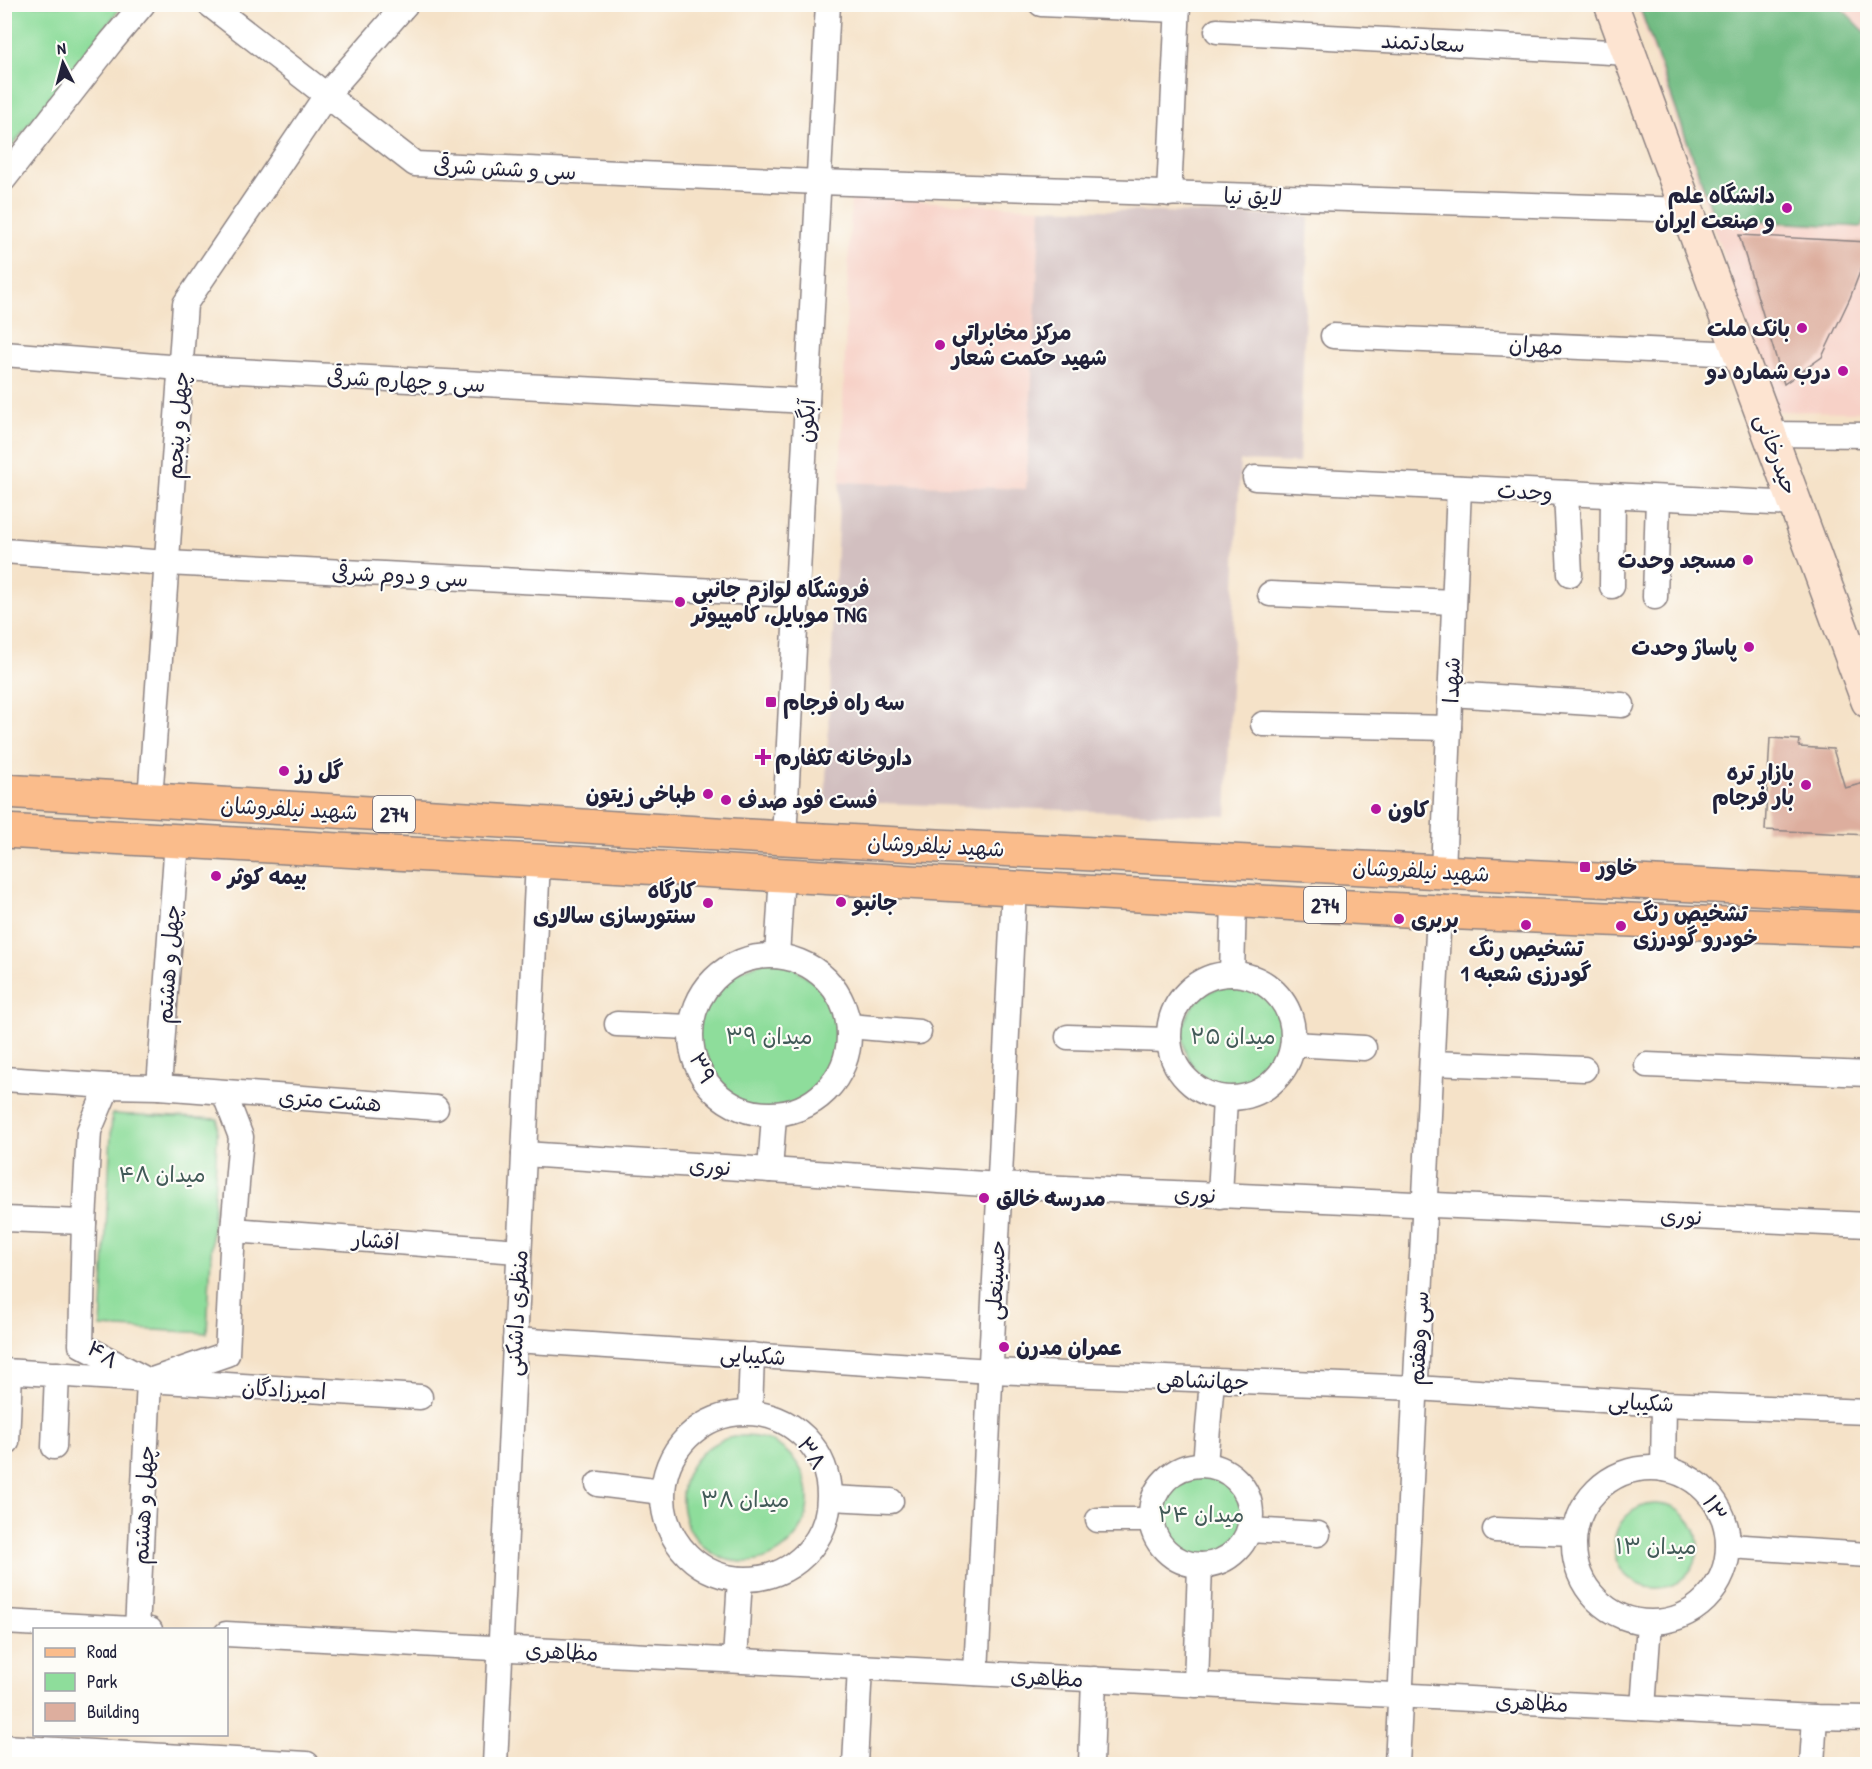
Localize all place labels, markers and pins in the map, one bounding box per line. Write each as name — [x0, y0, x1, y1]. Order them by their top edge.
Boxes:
place label: دانشگاه علم و صنعت ایران — [1655, 180, 1775, 235]
marker: دانشگاه علم و صنعت ایران — [1780, 201, 1794, 215]
place label: بانک ملت — [1707, 313, 1790, 343]
place label: مرکز مخابراتی شهید حکمت شعار — [950, 317, 1107, 372]
marker: بانک ملت — [1795, 321, 1809, 335]
marker: مرکز مخابراتی شهید حکمت شعار — [933, 338, 947, 352]
place label: درب شماره دو — [1704, 356, 1831, 386]
marker: درب شماره دو — [1836, 364, 1850, 378]
place label: مسجد وحدت — [1618, 545, 1736, 575]
marker: مسجد وحدت — [1741, 553, 1755, 567]
place label: فروشگاه لوازم جانبی موبایل، کامپيوتر TNG — [690, 574, 869, 629]
marker: فروشگاه لوازم جانبی موبایل، کامپيوتر TNG — [673, 595, 687, 609]
place label: پاساژ وحدت — [1631, 632, 1738, 662]
marker: پاساژ وحدت — [1742, 640, 1756, 654]
place label: سه راه فرجام — [783, 687, 905, 719]
marker: سه راه فرجام — [764, 695, 778, 709]
place label: داروخانه تکفارم — [775, 742, 912, 774]
marker: داروخانه تکفارم — [756, 750, 770, 764]
place label: گل رز — [294, 756, 344, 786]
place label: بازار تره بار فرجام — [1712, 757, 1794, 814]
marker: گل رز — [277, 764, 291, 778]
marker: بازار تره بار فرجام — [1799, 778, 1813, 792]
place label: طباخی زیتون — [585, 779, 696, 809]
place label: فست فود صدف — [738, 785, 878, 815]
marker: طباخی زیتون — [701, 787, 715, 801]
marker: فست فود صدف — [719, 793, 733, 807]
place label: کاون — [1388, 794, 1429, 824]
marker: کاون — [1369, 802, 1383, 816]
place label: خاور — [1595, 852, 1637, 882]
marker: خاور — [1578, 860, 1592, 874]
place label: بیمه کوثر — [226, 861, 307, 891]
marker: بیمه کوثر — [209, 869, 223, 883]
place label: کارگاه سنتورسازی سالاری — [533, 875, 696, 930]
place label: جانبو — [851, 887, 897, 917]
marker: جانبو — [834, 895, 848, 909]
marker: کارگاه سنتورسازی سالاری — [701, 896, 715, 910]
place label: تشخیص رنگ خودرو گودرزی — [1633, 898, 1758, 953]
place label: بربری — [1411, 904, 1459, 934]
marker: بربری — [1392, 912, 1406, 926]
marker: تشخیص رنگ گودرزی شعبه 1 — [1519, 918, 1533, 932]
marker: تشخیص رنگ خودرو گودرزی — [1614, 919, 1628, 933]
place label: تشخیص رنگ گودرزی شعبه 1 — [1461, 933, 1592, 988]
place label: مدرسه خالق — [996, 1183, 1106, 1213]
marker: مدرسه خالق — [977, 1191, 991, 1205]
place label: عمران مدرن — [1016, 1332, 1123, 1362]
marker: عمران مدرن — [997, 1340, 1011, 1354]

